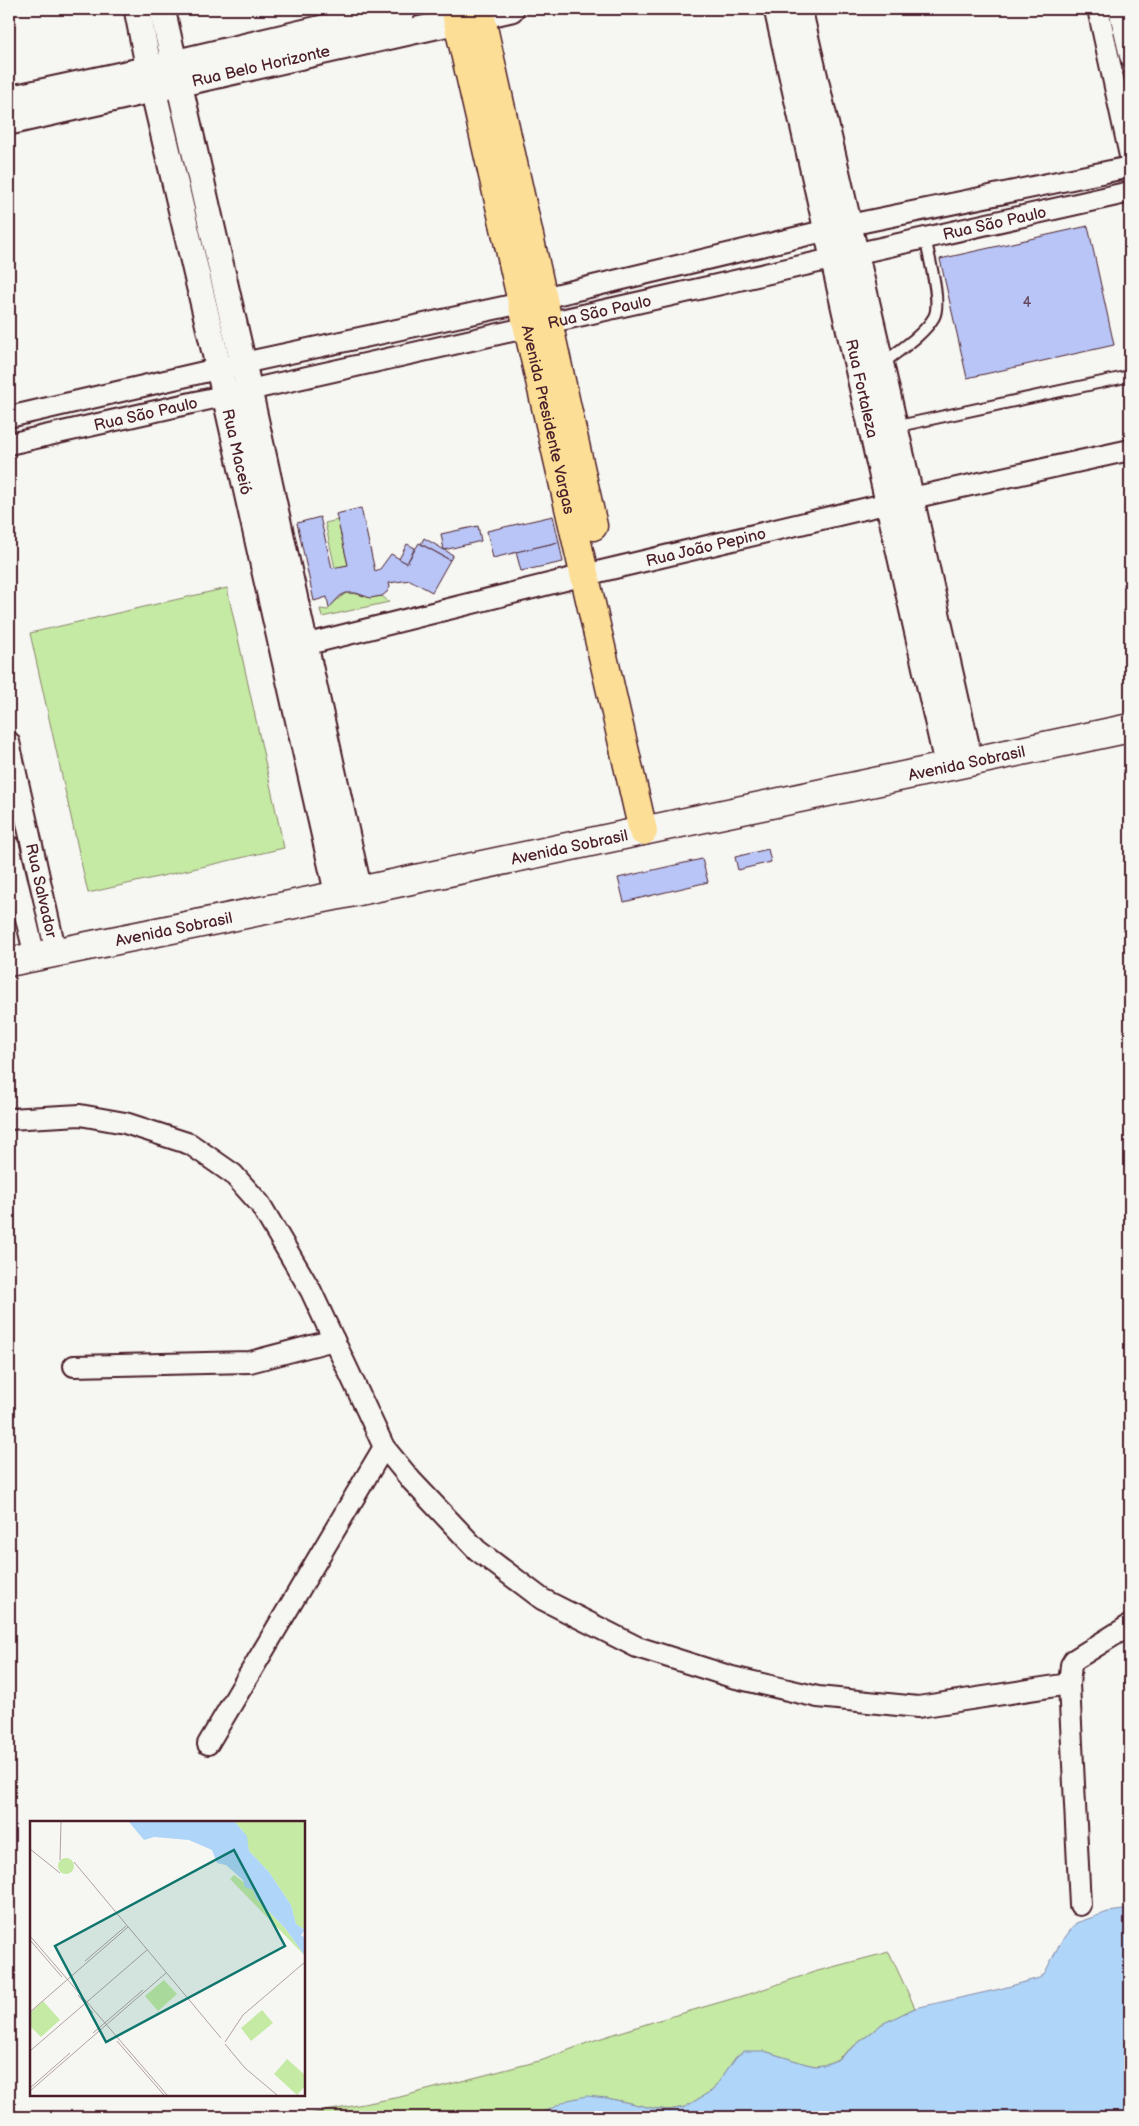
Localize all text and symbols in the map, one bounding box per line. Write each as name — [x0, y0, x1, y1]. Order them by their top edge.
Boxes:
street label: Rua Belo Horizonte — [190, 42, 332, 92]
street label: Rua São Paulo — [941, 203, 1048, 245]
street label: Rua São Paulo — [546, 292, 653, 334]
house number: 4 — [1023, 294, 1032, 311]
street label: Avenida Presidente Vargas — [517, 323, 578, 516]
street label: Rua Fortaleza — [841, 338, 882, 440]
street label: Rua São Paulo — [92, 394, 200, 436]
street label: Rua Maceió — [217, 407, 255, 497]
street label: Rua João Pepino — [644, 524, 768, 571]
street label: Avenida Sobrasil — [907, 742, 1027, 786]
street label: Avenida Sobrasil — [509, 826, 630, 870]
street label: Rua Salvador — [21, 842, 60, 940]
street label: Avenida Sobrasil — [114, 909, 234, 951]
inset map — [30, 1821, 305, 2096]

